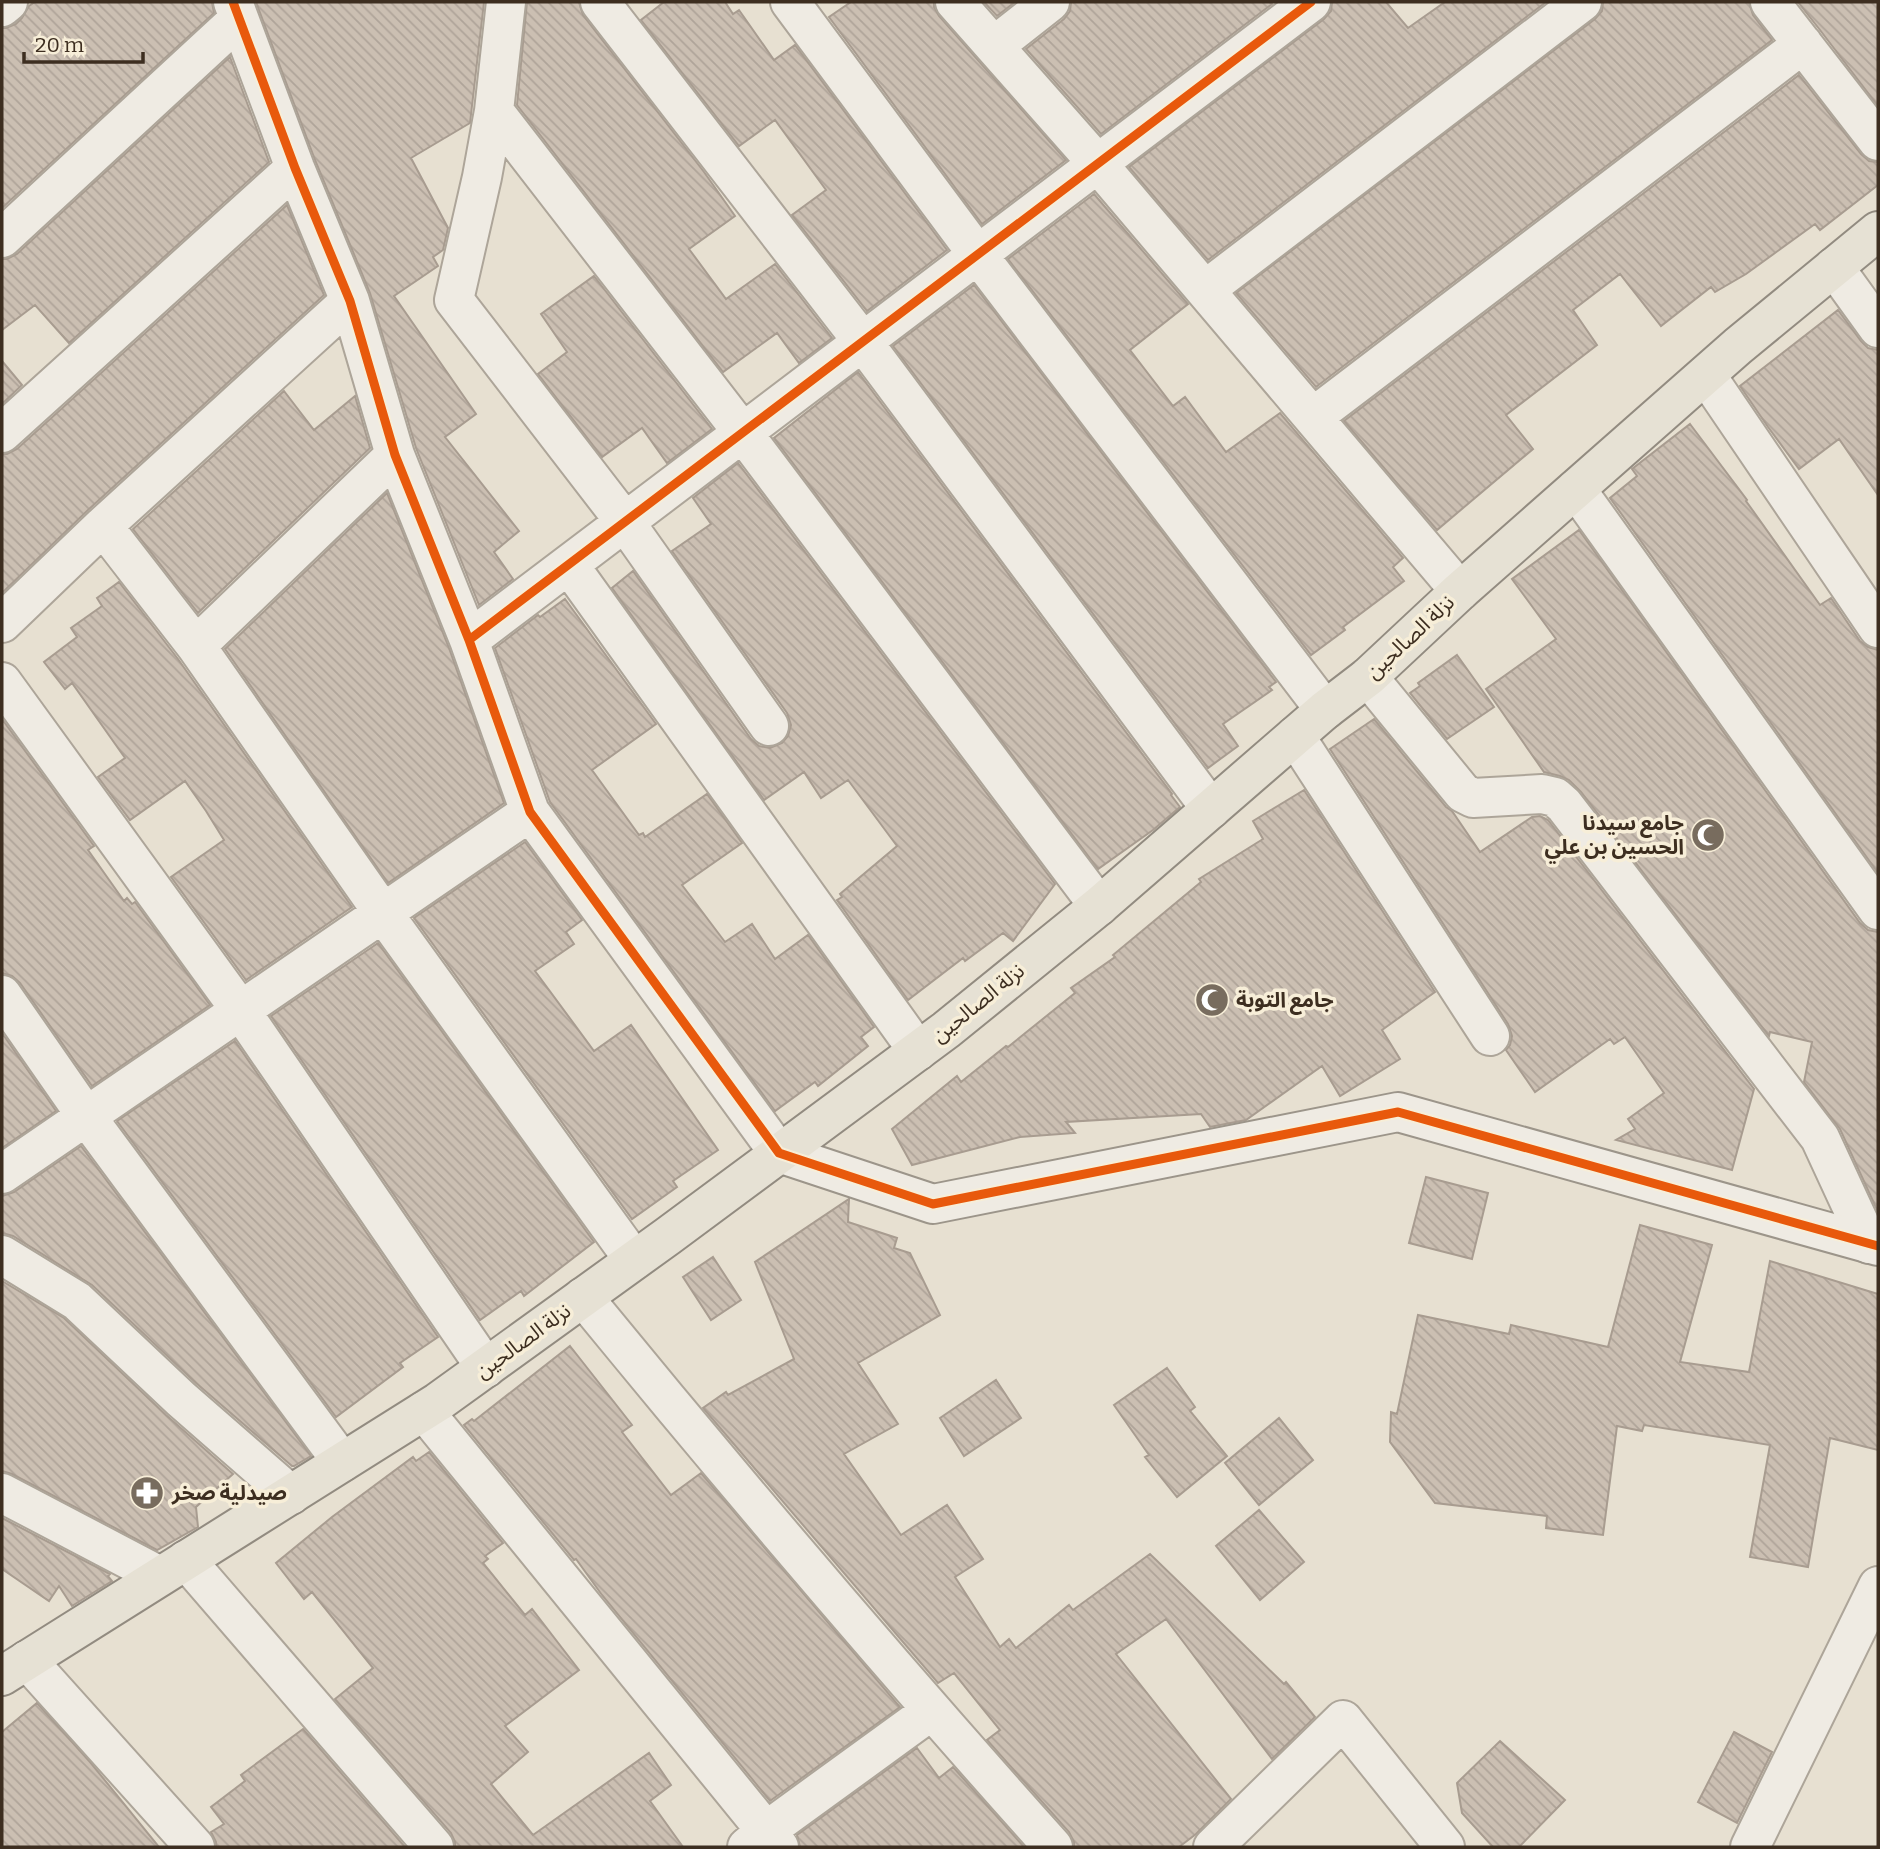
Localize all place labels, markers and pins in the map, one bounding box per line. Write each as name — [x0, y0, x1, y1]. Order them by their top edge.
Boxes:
place label: جامع سيدنا الحسين بن علي — [1545, 810, 1684, 864]
mosque icon: جامع سيدنا الحسين بن علي — [1689, 816, 1727, 854]
mosque icon: جامع التوبة — [1193, 981, 1231, 1019]
place label: جامع التوبة — [1236, 987, 1334, 1015]
pharmacy icon: صيدلية صخر — [128, 1474, 166, 1512]
place label: صيدلية صخر — [171, 1480, 287, 1506]

